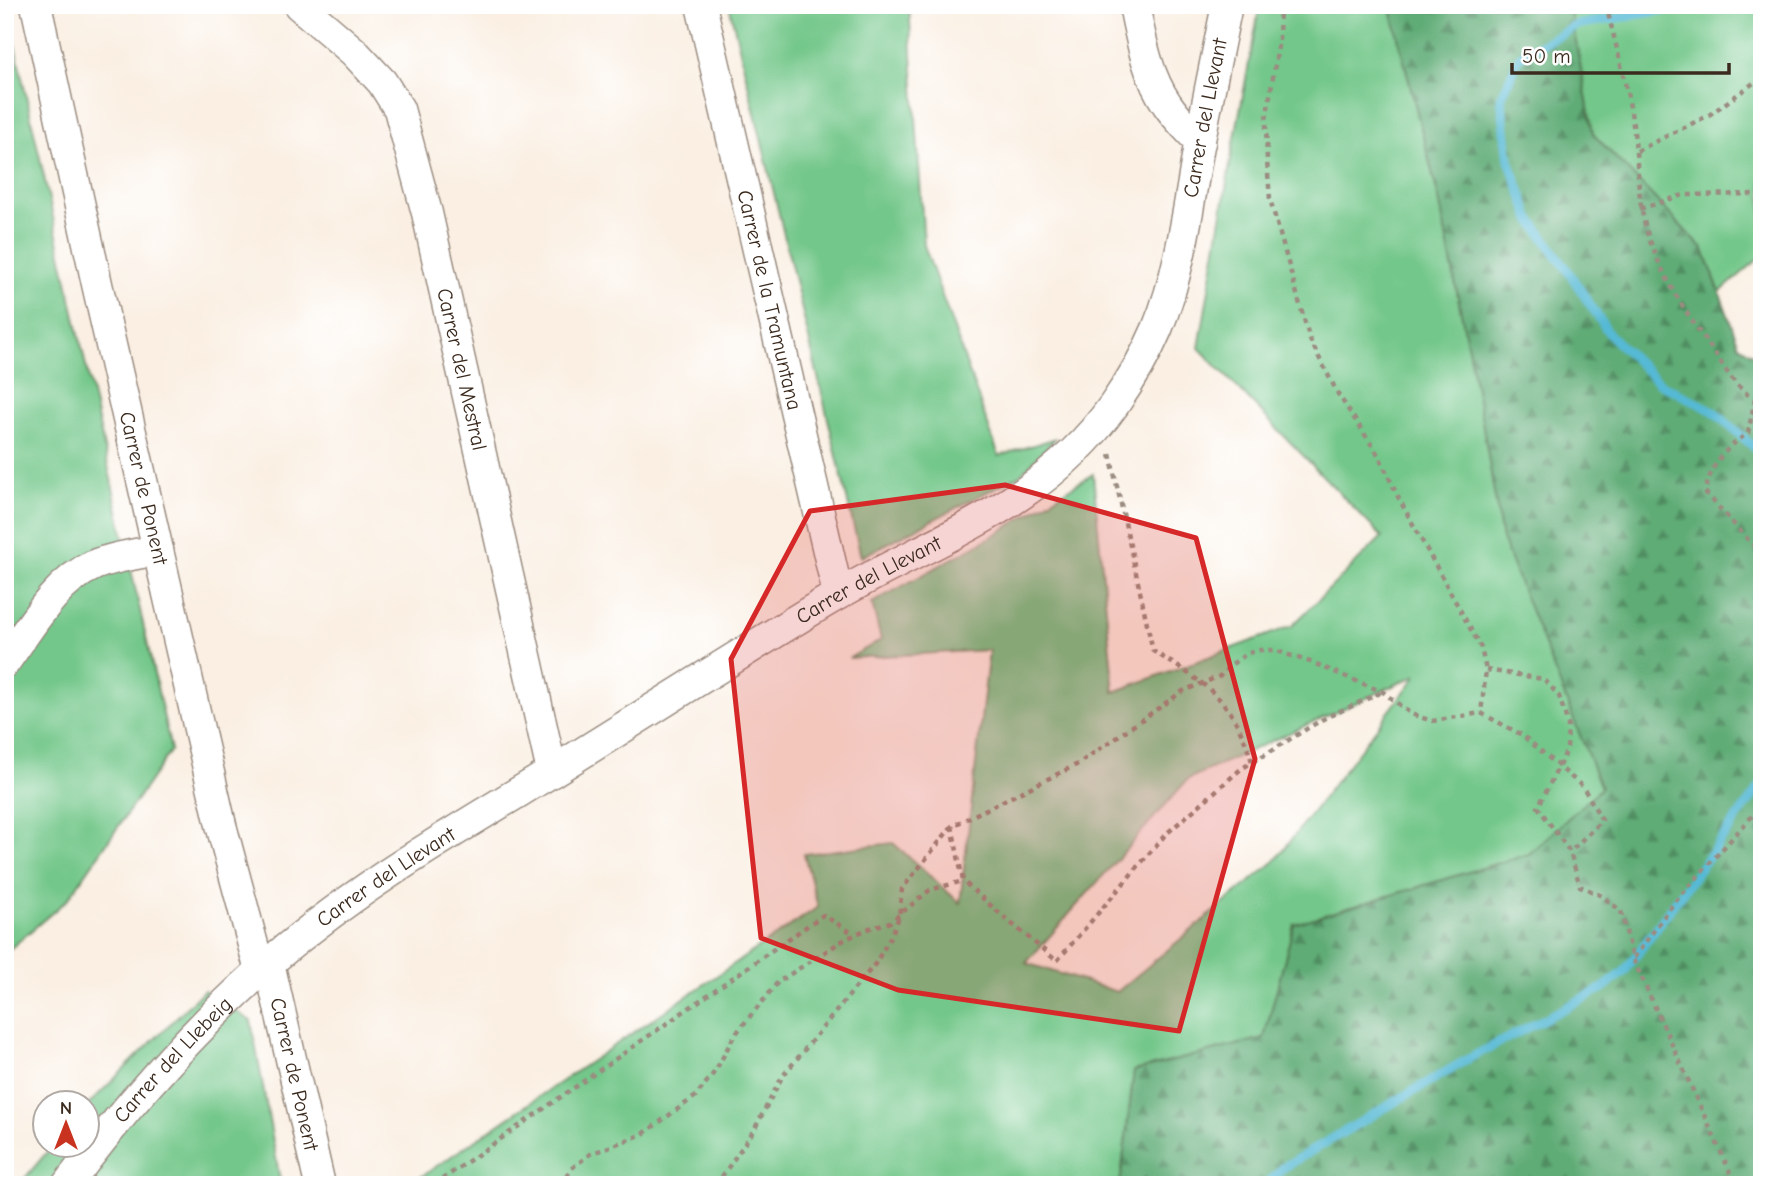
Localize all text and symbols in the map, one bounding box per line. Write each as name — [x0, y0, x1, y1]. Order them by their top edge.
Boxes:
scale bar — [1512, 32, 1728, 76]
street label: Carrer del Llevant — [1179, 35, 1232, 199]
text: 50 m — [1522, 44, 1571, 68]
street label: Carrer de la Tramuntana — [732, 188, 807, 413]
street label: Carrer del Mestral — [432, 286, 492, 453]
street label: Carrer de Ponent — [115, 409, 173, 568]
street label: Carrer del Llevant — [792, 530, 946, 629]
street label: Carrer del Llevant — [312, 821, 460, 932]
street label: Carrer del Llebeig — [109, 992, 237, 1128]
street label: Carrer de Ponent — [265, 995, 324, 1154]
north arrow — [32, 1088, 102, 1158]
text: N — [60, 1097, 72, 1119]

